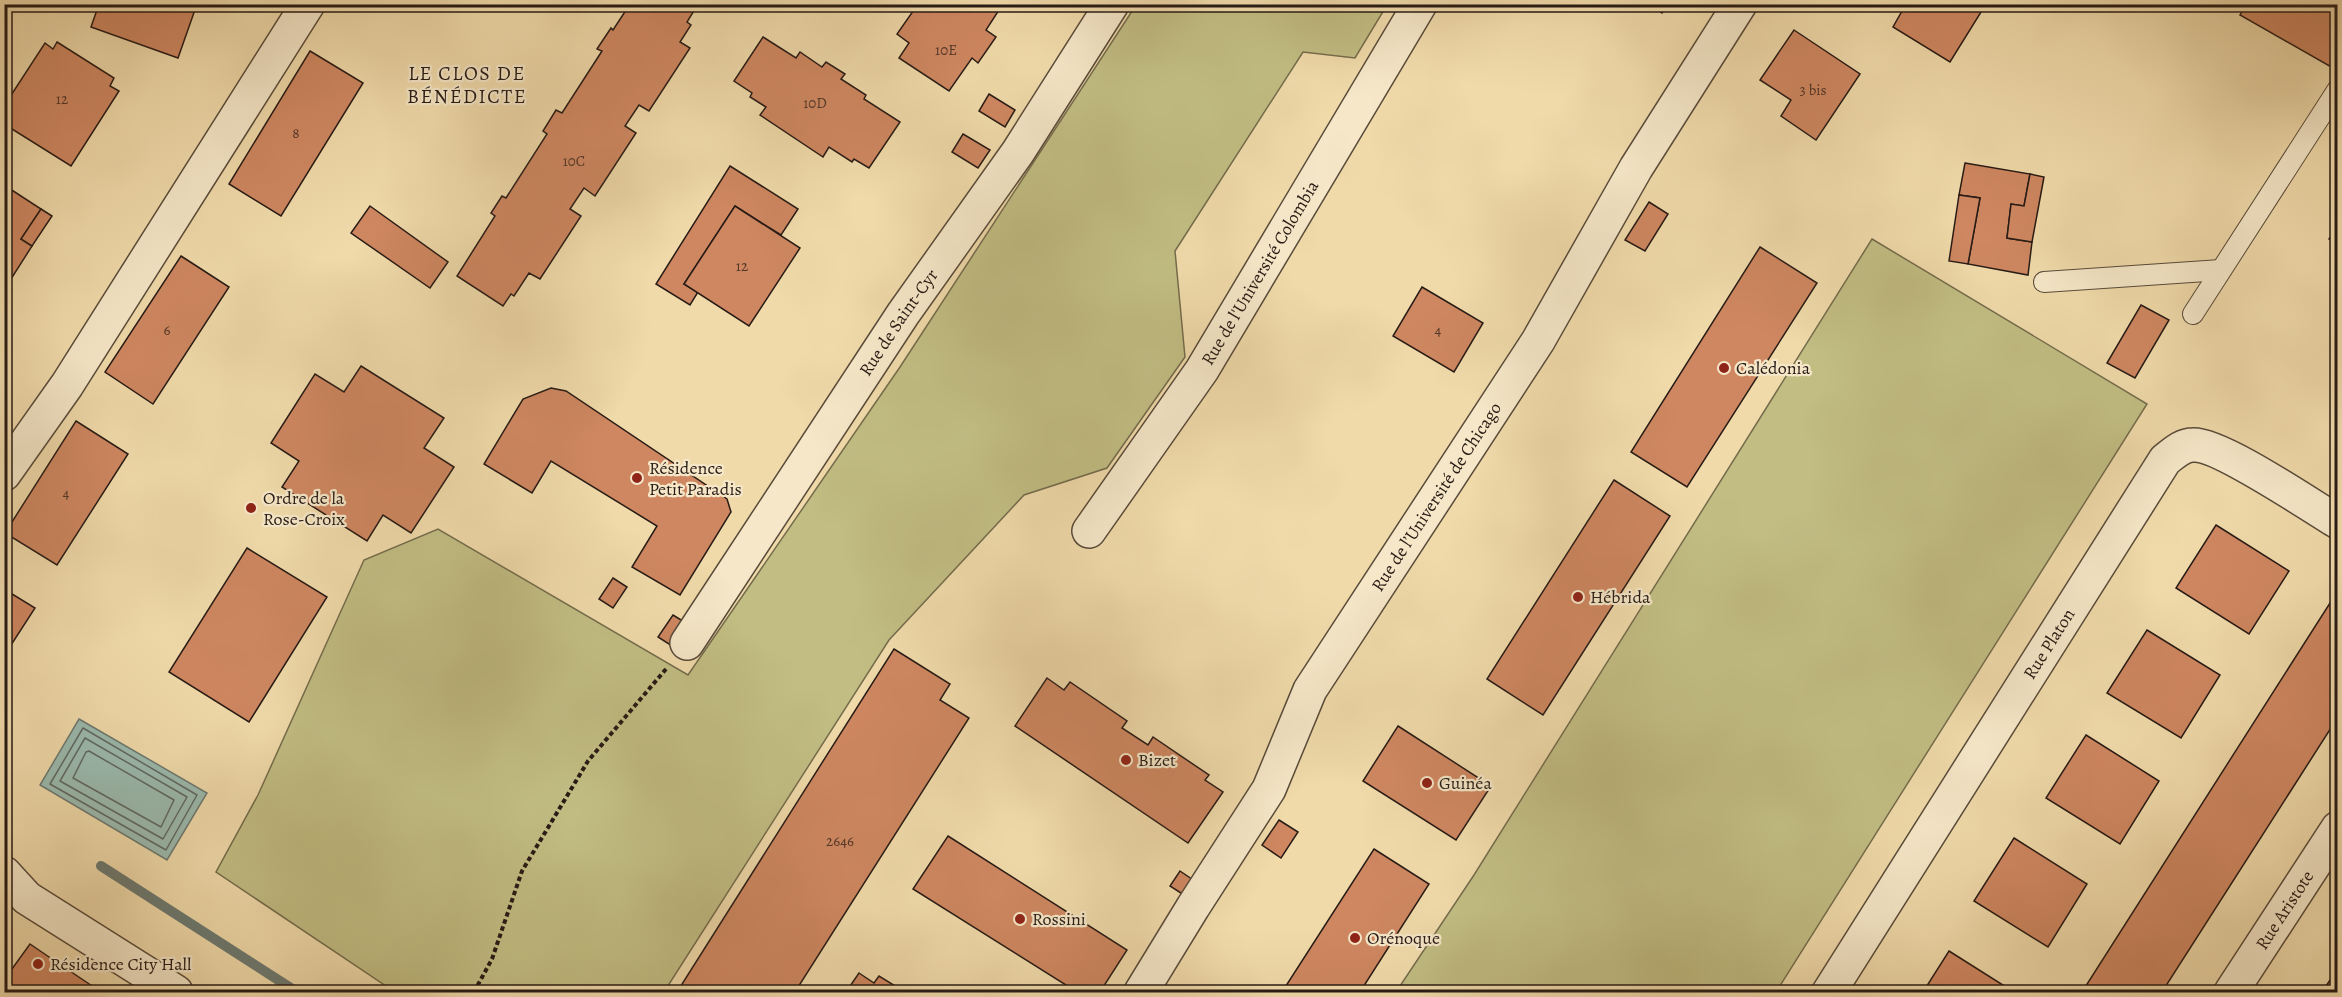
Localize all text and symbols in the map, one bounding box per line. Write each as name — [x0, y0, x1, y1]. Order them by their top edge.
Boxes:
house number: 10E — [935, 40, 957, 60]
district label: LE CLOS DE BÉNÉDICTE — [407, 60, 527, 110]
house number: 3 bis — [1799, 80, 1827, 100]
house number: 12 — [56, 89, 68, 109]
house number: 10D — [803, 93, 827, 113]
house number: 8 — [292, 123, 300, 143]
house number: 10C — [563, 151, 585, 171]
street label: Rue de l'Université Colombia — [1196, 175, 1325, 370]
house number: 12 — [736, 256, 748, 276]
street label: Rue de Saint-Cyr — [854, 264, 943, 381]
house number: 6 — [164, 320, 171, 340]
house number: 4 — [1435, 320, 1442, 340]
place label: Calédonia — [1736, 356, 1811, 380]
marker: Calédonia — [1717, 361, 1731, 375]
street label: Rue de l’Université de Chicago — [1366, 397, 1507, 596]
place label: Résidence Petit Paradis — [649, 456, 742, 501]
marker: Résidence Petit Paradis — [630, 471, 644, 485]
house number: 4 — [63, 483, 70, 503]
place label: Ordre de la Rose-Croix — [263, 486, 345, 531]
marker: Ordre de la Rose-Croix — [244, 501, 258, 515]
place label: Hébrida — [1590, 585, 1651, 609]
marker: Hébrida — [1571, 590, 1585, 604]
street label: Rue Platon — [2018, 604, 2080, 684]
place label: Bizet — [1138, 748, 1176, 772]
marker: Bizet — [1119, 753, 1133, 767]
place label: Guinéa — [1439, 771, 1492, 795]
marker: Guinéa — [1420, 776, 1434, 790]
house number: 2646 — [826, 831, 854, 851]
street label: Rue Aristote — [2250, 866, 2319, 954]
place label: Rossini — [1032, 907, 1086, 931]
marker: Rossini — [1013, 912, 1027, 926]
place label: Orénoque — [1367, 926, 1440, 950]
marker: Orénoque — [1348, 931, 1362, 945]
place label: Résidence City Hall — [50, 952, 192, 976]
marker: Résidence City Hall — [31, 957, 45, 971]

